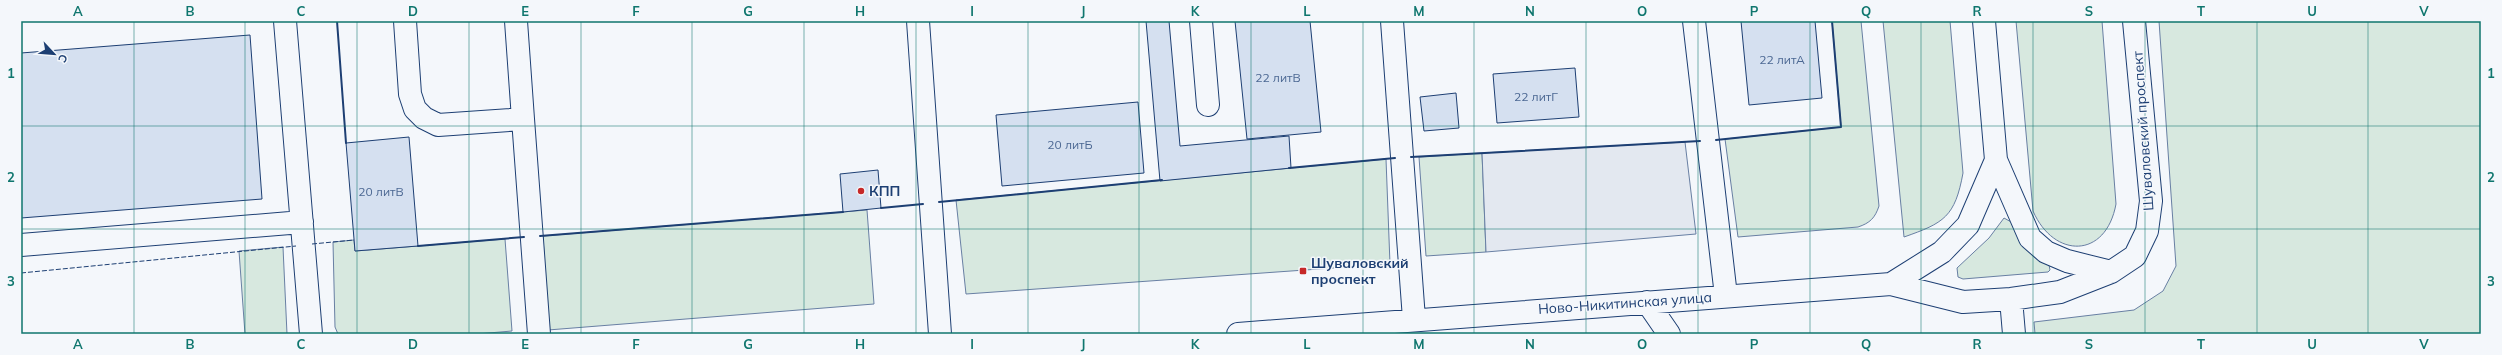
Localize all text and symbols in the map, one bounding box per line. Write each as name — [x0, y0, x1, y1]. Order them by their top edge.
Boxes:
text: A — [73, 3, 83, 19]
text: B — [186, 3, 195, 19]
text: C — [297, 3, 306, 19]
text: D — [408, 3, 418, 19]
text: E — [521, 3, 529, 19]
text: F — [632, 3, 640, 19]
text: G — [743, 3, 753, 19]
text: H — [855, 3, 865, 19]
text: I — [970, 3, 974, 19]
text: J — [1081, 3, 1085, 19]
text: K — [1191, 3, 1201, 19]
text: L — [1303, 3, 1311, 19]
text: M — [1413, 3, 1425, 19]
text: N — [1525, 3, 1535, 19]
text: O — [1637, 3, 1647, 19]
text: P — [1750, 3, 1759, 19]
text: Q — [1861, 3, 1871, 19]
text: R — [1972, 3, 1982, 19]
text: S — [2085, 3, 2093, 19]
text: T — [2197, 3, 2205, 19]
text: U — [2307, 3, 2317, 19]
text: V — [2418, 3, 2429, 19]
north arrow — [34, 34, 74, 74]
street label: Шуваловский проспект — [2128, 50, 2158, 212]
text: С — [55, 52, 71, 65]
house number: 22 литА — [1759, 52, 1805, 67]
text: 1 — [7, 65, 15, 81]
text: 1 — [2487, 65, 2495, 81]
house number: 22 литВ — [1255, 70, 1301, 85]
house number: 22 литГ — [1514, 89, 1558, 104]
house number: 20 литБ — [1047, 137, 1093, 152]
text: 2 — [7, 169, 15, 185]
text: 2 — [2487, 169, 2495, 185]
place label: КПП — [869, 182, 900, 200]
house number: 20 литВ — [358, 184, 404, 199]
marker: КПП — [856, 186, 866, 196]
place label: Шуваловский проспект — [1311, 254, 1409, 288]
marker: Шуваловский проспект — [1298, 266, 1308, 276]
text: 3 — [7, 273, 15, 289]
text: 3 — [2487, 273, 2495, 289]
street label: Ново-Никитинская улица — [1537, 288, 1713, 318]
text: A — [73, 336, 83, 352]
text: B — [186, 336, 195, 352]
text: C — [297, 336, 306, 352]
text: D — [408, 336, 418, 352]
text: E — [521, 336, 529, 352]
text: F — [632, 336, 640, 352]
text: G — [743, 336, 753, 352]
text: H — [855, 336, 865, 352]
text: I — [970, 336, 974, 352]
text: J — [1081, 336, 1085, 352]
text: K — [1191, 336, 1201, 352]
text: L — [1303, 336, 1311, 352]
text: M — [1413, 336, 1425, 352]
text: N — [1525, 336, 1535, 352]
text: O — [1637, 336, 1647, 352]
text: P — [1750, 336, 1759, 352]
text: Q — [1861, 336, 1871, 352]
text: R — [1972, 336, 1982, 352]
text: S — [2085, 336, 2093, 352]
text: T — [2197, 336, 2205, 352]
text: U — [2307, 336, 2317, 352]
text: V — [2418, 336, 2429, 352]

